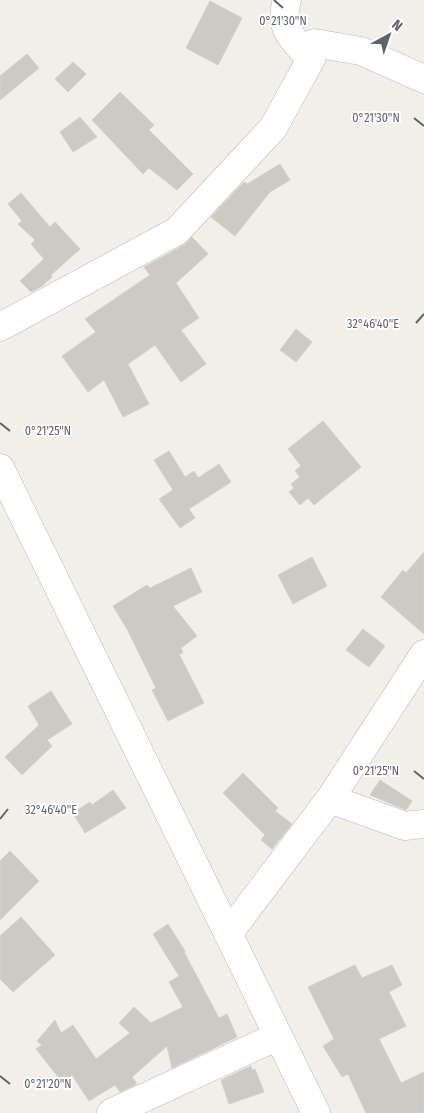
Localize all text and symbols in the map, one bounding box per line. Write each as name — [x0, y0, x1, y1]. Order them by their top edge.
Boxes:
north arrow — [364, 10, 414, 60]
text: 0°21'30"N — [259, 14, 307, 28]
text: N — [388, 16, 406, 35]
text: 0°21'30"N — [352, 111, 400, 125]
text: 32°46'40"E — [347, 317, 399, 331]
text: 0°21'25"N — [25, 424, 71, 438]
text: 0°21'25"N — [353, 764, 399, 778]
text: 32°46'40"E — [25, 803, 77, 817]
text: 0°21'20"N — [24, 1077, 72, 1091]

